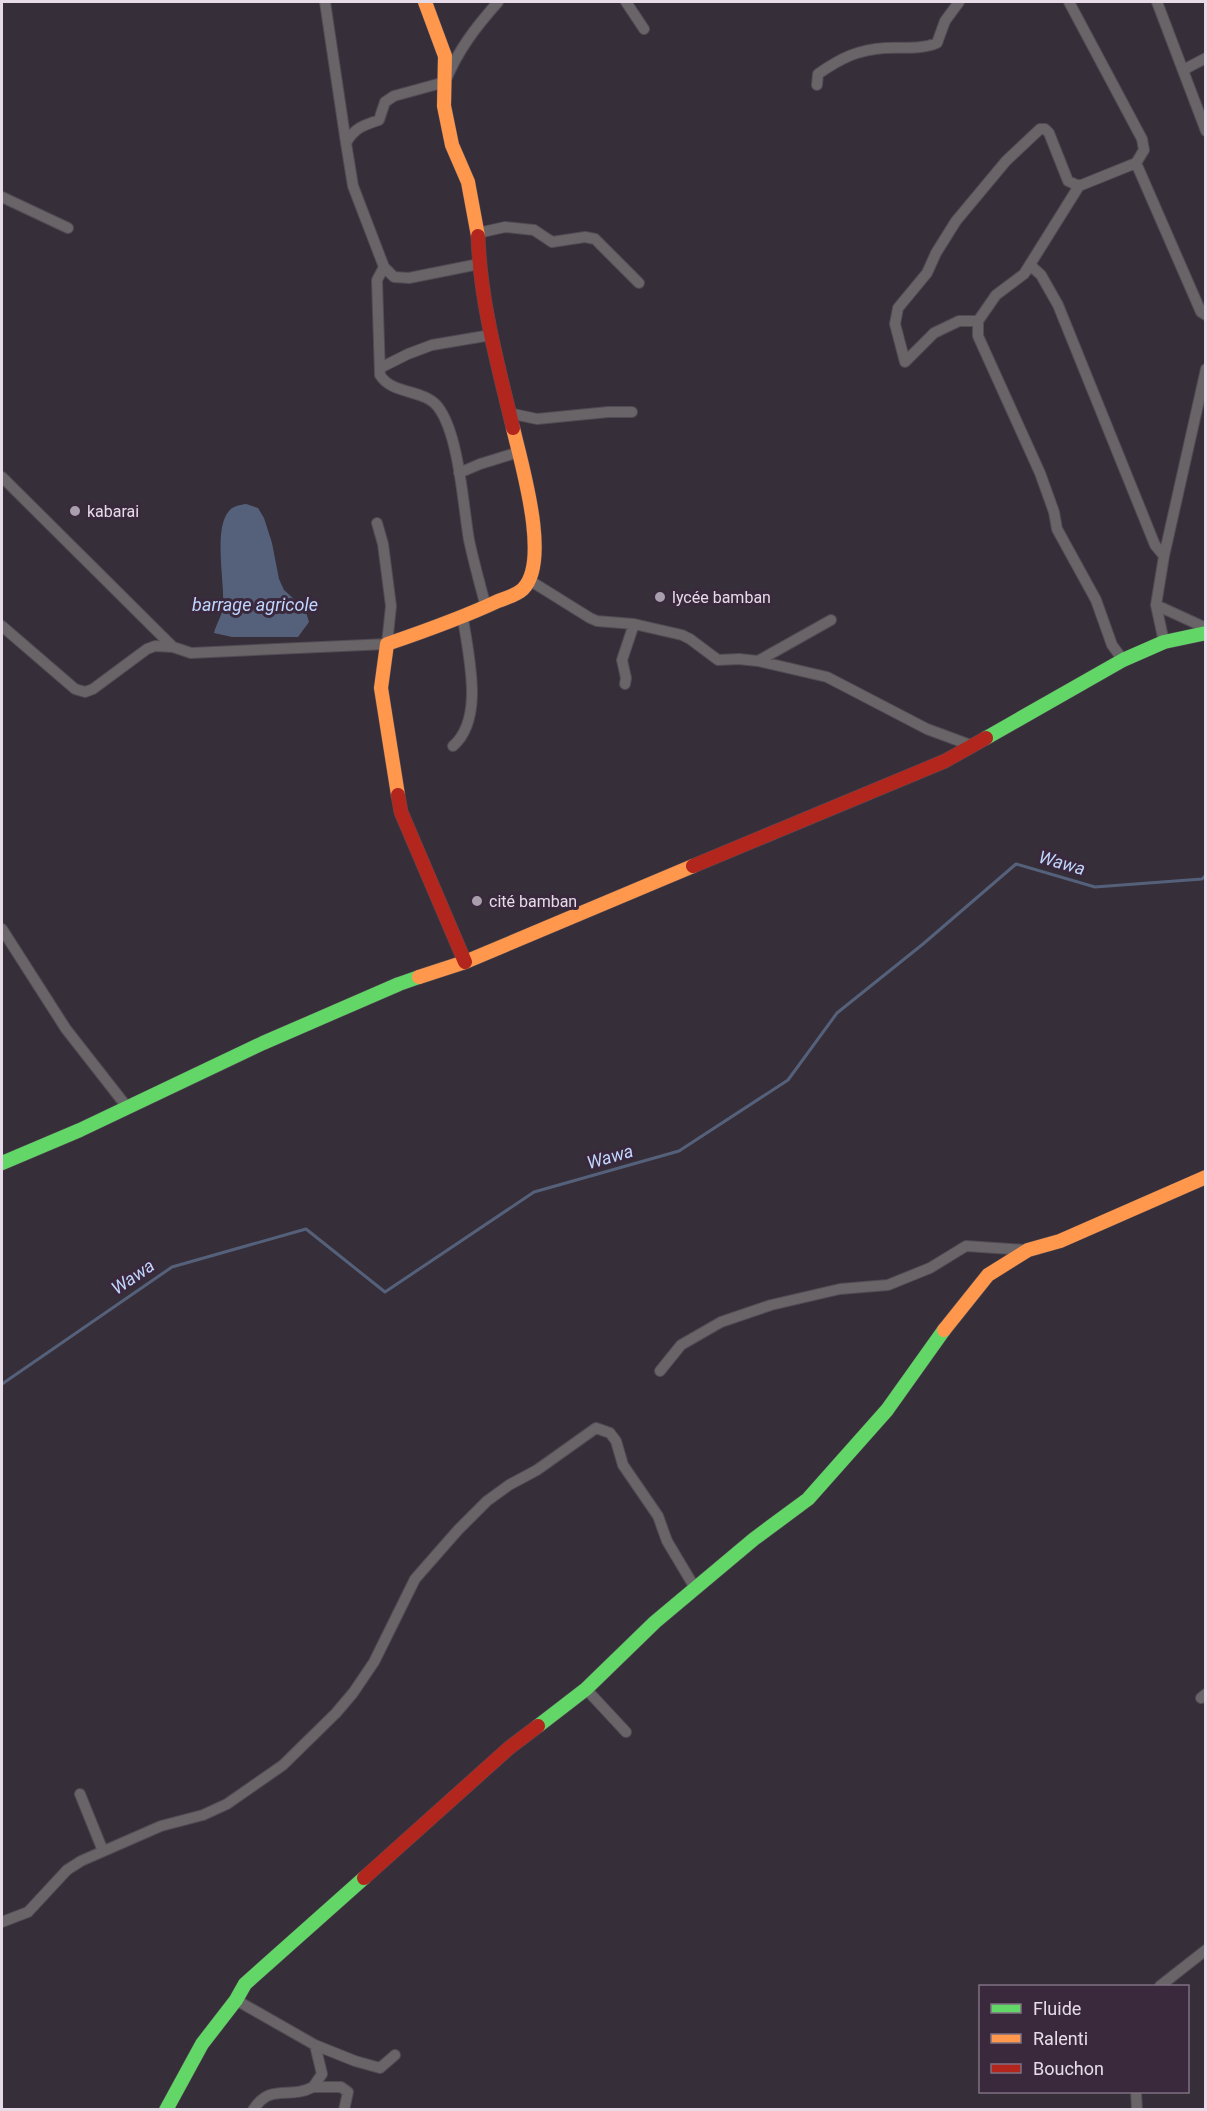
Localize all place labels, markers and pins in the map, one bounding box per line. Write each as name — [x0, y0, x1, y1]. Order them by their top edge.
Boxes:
place label: kabarai — [87, 502, 139, 521]
marker: kabarai — [68, 504, 82, 518]
place label: lycée bamban — [672, 588, 771, 607]
marker: lycée bamban — [653, 590, 667, 604]
place label: cité bamban — [489, 892, 577, 911]
marker: cité bamban — [470, 894, 484, 908]

